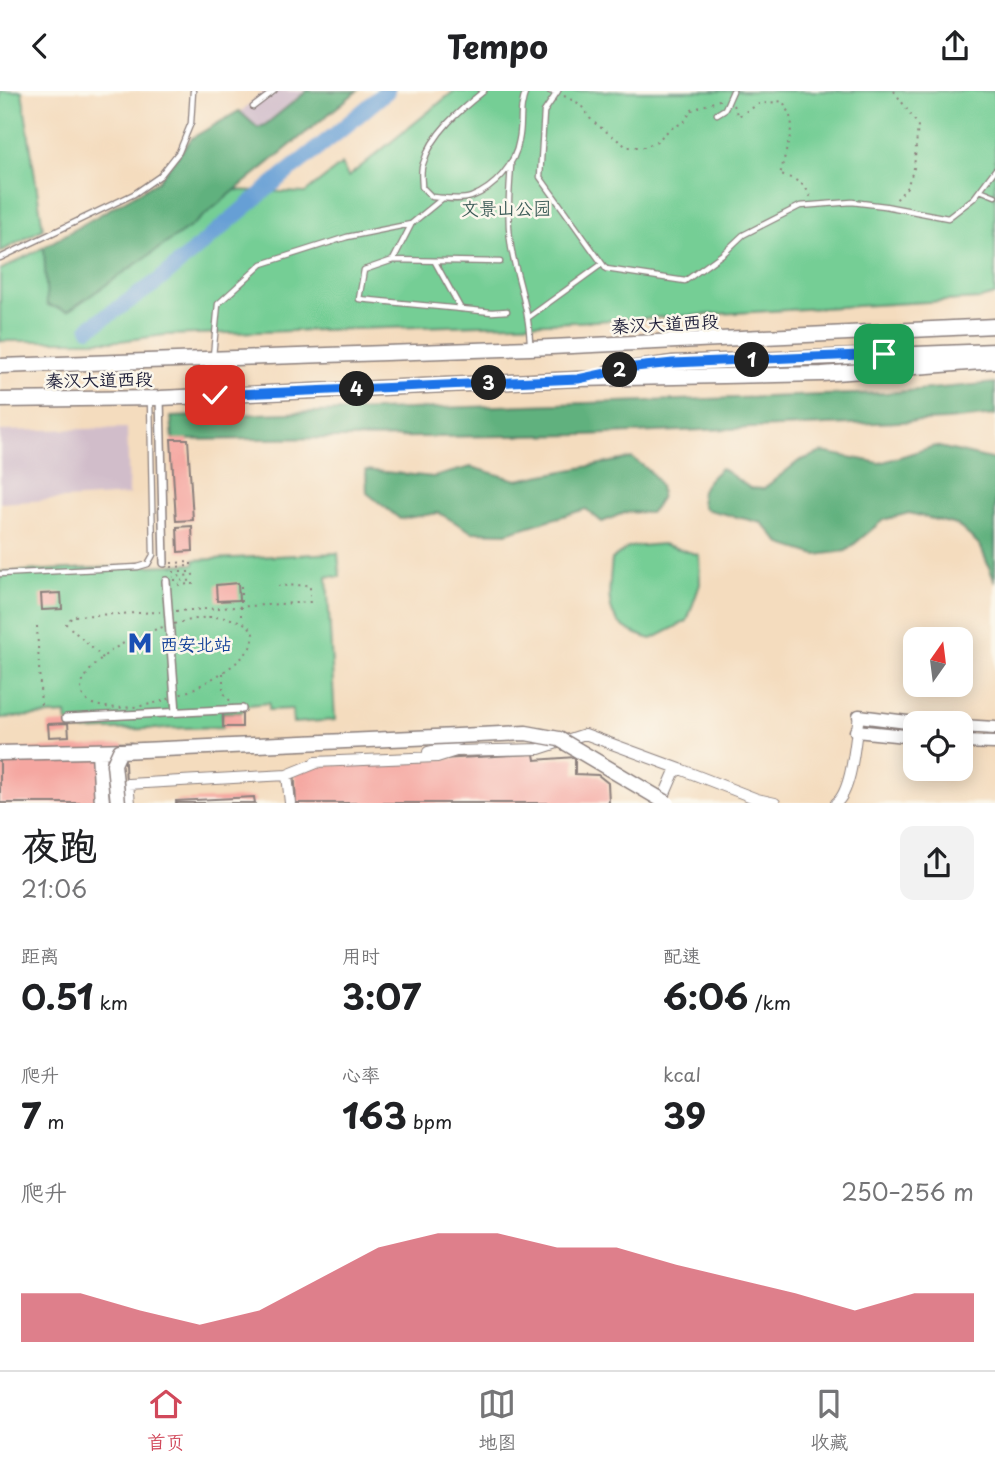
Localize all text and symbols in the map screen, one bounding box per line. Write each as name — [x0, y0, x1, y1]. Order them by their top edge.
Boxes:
text: Tempo — [447, 22, 548, 70]
icon: back — [21, 27, 59, 65]
icon: share — [936, 27, 974, 65]
park label: 文景山公园 — [461, 194, 551, 221]
street label: 秦汉大道西段 — [610, 307, 720, 339]
pin — [854, 324, 914, 384]
icon: arrive — [865, 335, 903, 373]
pin: 1 — [734, 343, 770, 377]
text: 1 — [747, 345, 756, 373]
pin: 2 — [602, 353, 638, 387]
text: 2 — [613, 355, 626, 383]
street label: 秦汉大道西段 — [45, 365, 153, 393]
pin — [185, 365, 245, 425]
pin: 3 — [472, 365, 506, 401]
text: 3 — [482, 368, 495, 396]
pin: 4 — [340, 371, 374, 407]
text: 4 — [350, 374, 363, 402]
icon: check — [196, 376, 234, 414]
north arrow — [903, 627, 973, 697]
map controls — [903, 627, 973, 781]
metro station icon: 西安北站 — [126, 629, 154, 657]
place label: 西安北站 — [160, 630, 232, 657]
button: locate — [903, 711, 973, 781]
text: 夜跑 — [21, 816, 97, 873]
button: share — [900, 826, 974, 900]
text: 21:06 — [21, 871, 87, 906]
text: 距离 — [21, 941, 59, 969]
text: 用时 — [342, 941, 380, 969]
text: 配速 — [663, 941, 701, 969]
text: 0.51 — [21, 969, 93, 1022]
text: 3:07 — [342, 969, 421, 1022]
text: 6:06 — [663, 969, 749, 1022]
text: km — [93, 988, 128, 1016]
text: /km — [749, 988, 791, 1016]
text: 爬升 — [21, 1060, 59, 1088]
text: 心率 — [342, 1060, 380, 1088]
text: kcal — [663, 1060, 701, 1088]
text: 7 — [21, 1088, 41, 1141]
text: 163 — [342, 1088, 407, 1141]
text: 39 — [663, 1088, 706, 1141]
text: m — [41, 1107, 65, 1135]
text: bpm — [407, 1107, 452, 1135]
text: 爬升 — [21, 1174, 67, 1209]
text: 250–256 m — [841, 1174, 974, 1209]
tab: 首页 — [147, 1385, 185, 1455]
tab: 地图 — [478, 1385, 516, 1455]
tab: 收藏 — [810, 1385, 848, 1455]

